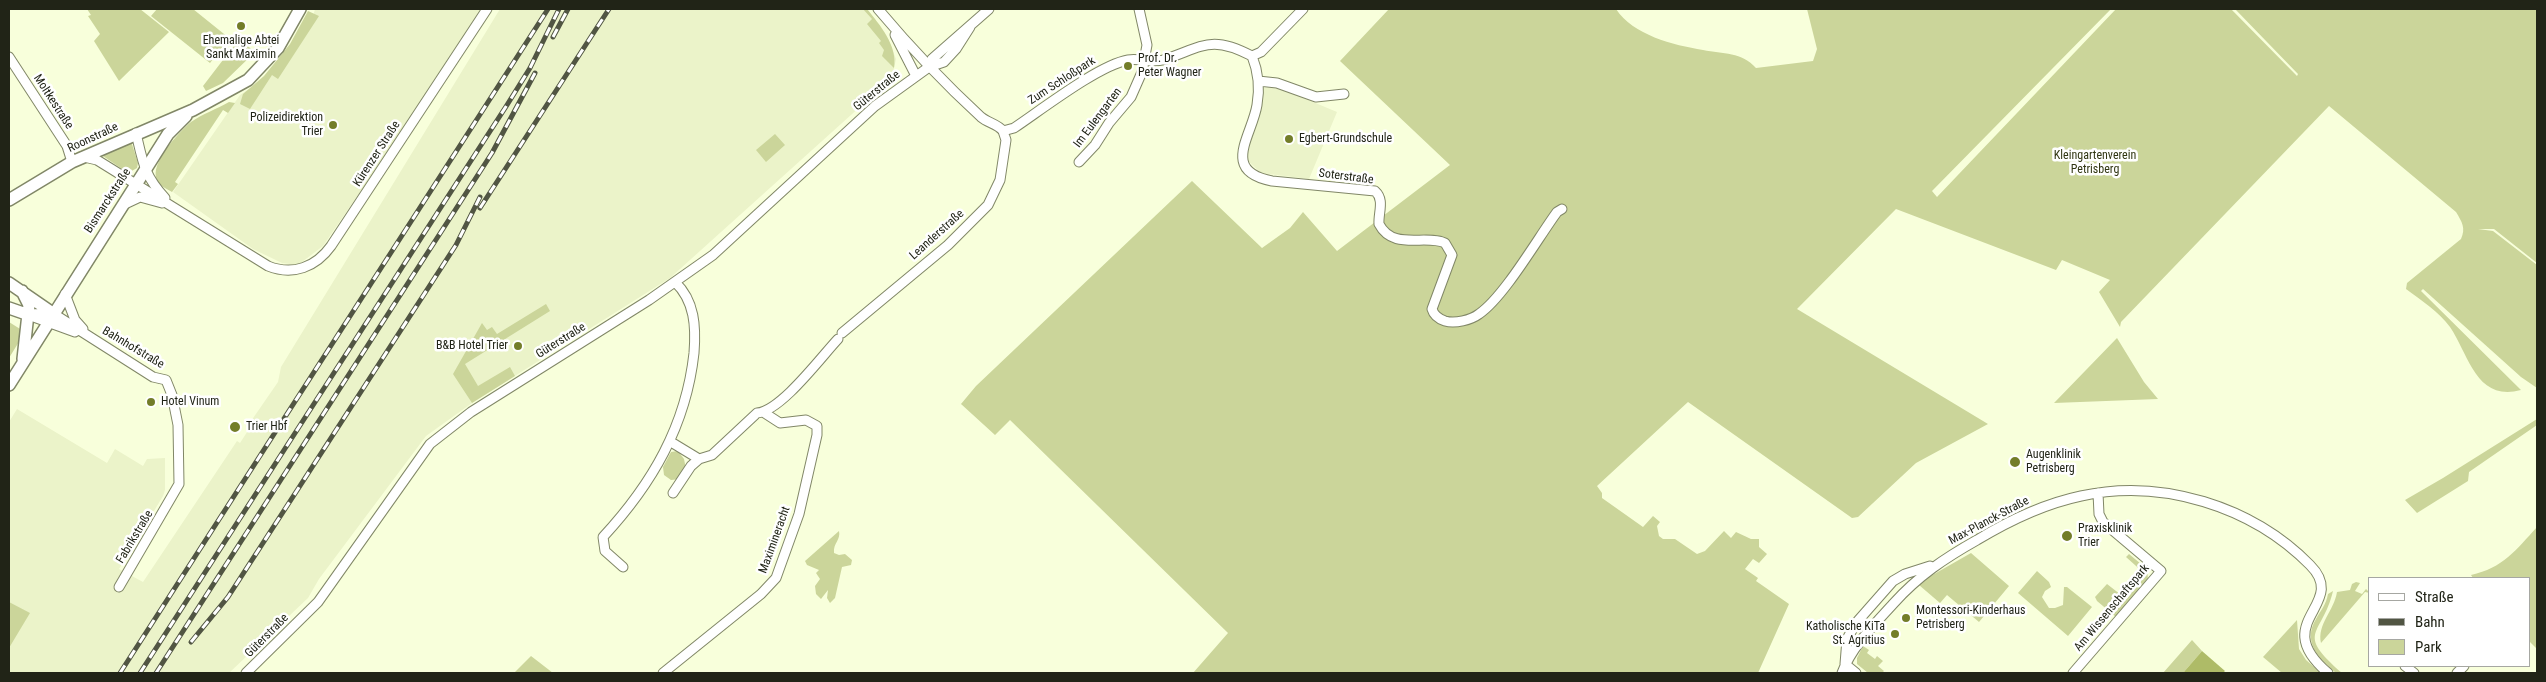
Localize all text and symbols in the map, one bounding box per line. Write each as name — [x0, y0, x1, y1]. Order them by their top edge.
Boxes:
marker: Ehemalige Abtei Sankt Maximin — [235, 20, 247, 32]
place label: Ehemalige Abtei Sankt Maximin — [203, 34, 279, 62]
place label: Prof. Dr. Peter Wagner — [1138, 52, 1201, 80]
street label: Zum Schloßpark — [1026, 54, 1098, 108]
marker: Prof. Dr. Peter Wagner — [1122, 60, 1134, 72]
street label: Güterstraße — [851, 68, 903, 114]
street label: Moltkestraße — [30, 72, 76, 132]
street label: Im Eulengarten — [1071, 85, 1125, 151]
place label: Polizeidirektion Trier — [250, 111, 323, 139]
marker: Polizeidirektion Trier — [327, 119, 339, 131]
street label: Kürenzer Straße — [350, 119, 404, 189]
street label: Roonstraße — [65, 120, 121, 156]
place label: Egbert-Grundschule — [1299, 132, 1392, 146]
marker: Egbert-Grundschule — [1283, 133, 1295, 145]
park label: Kleingartenverein Petrisberg — [2054, 149, 2136, 177]
street label: Bismarckstraße — [82, 166, 134, 236]
street label: Soterstraße — [1318, 166, 1374, 188]
street label: Leanderstraße — [907, 207, 967, 263]
street label: Güterstraße — [534, 320, 588, 362]
street label: Bahnhofstraße — [99, 324, 167, 372]
place label: B&B Hotel Trier — [436, 339, 508, 353]
marker: B&B Hotel Trier — [512, 340, 524, 352]
place label: Hotel Vinum — [161, 395, 219, 409]
marker: Hotel Vinum — [145, 396, 157, 408]
marker: Trier Hbf — [228, 420, 242, 434]
place label: Trier Hbf — [246, 420, 287, 434]
place label: Augenklinik Petrisberg — [2026, 448, 2081, 476]
marker: Augenklinik Petrisberg — [2008, 455, 2022, 469]
street label: Max-Planck-Straße — [1946, 494, 2032, 548]
street label: Maximineracht — [756, 505, 794, 575]
street label: Fabrikstraße — [114, 508, 156, 566]
place label: Praxisklinik Trier — [2078, 522, 2132, 550]
marker: Praxisklinik Trier — [2060, 529, 2074, 543]
street label: Am Wissenschaftspark — [2071, 562, 2153, 654]
legend — [2368, 577, 2531, 667]
text: Straße — [2415, 588, 2454, 606]
place label: Montessori-Kinderhaus Petrisberg — [1916, 604, 2026, 632]
street label: Güterstraße — [242, 611, 292, 661]
marker: Montessori-Kinderhaus Petrisberg — [1900, 612, 1912, 624]
text: Bahn — [2415, 613, 2445, 631]
place label: Katholische KiTa St. Agritius — [1806, 620, 1885, 648]
marker: Katholische KiTa St. Agritius — [1889, 628, 1901, 640]
text: Park — [2415, 638, 2442, 656]

